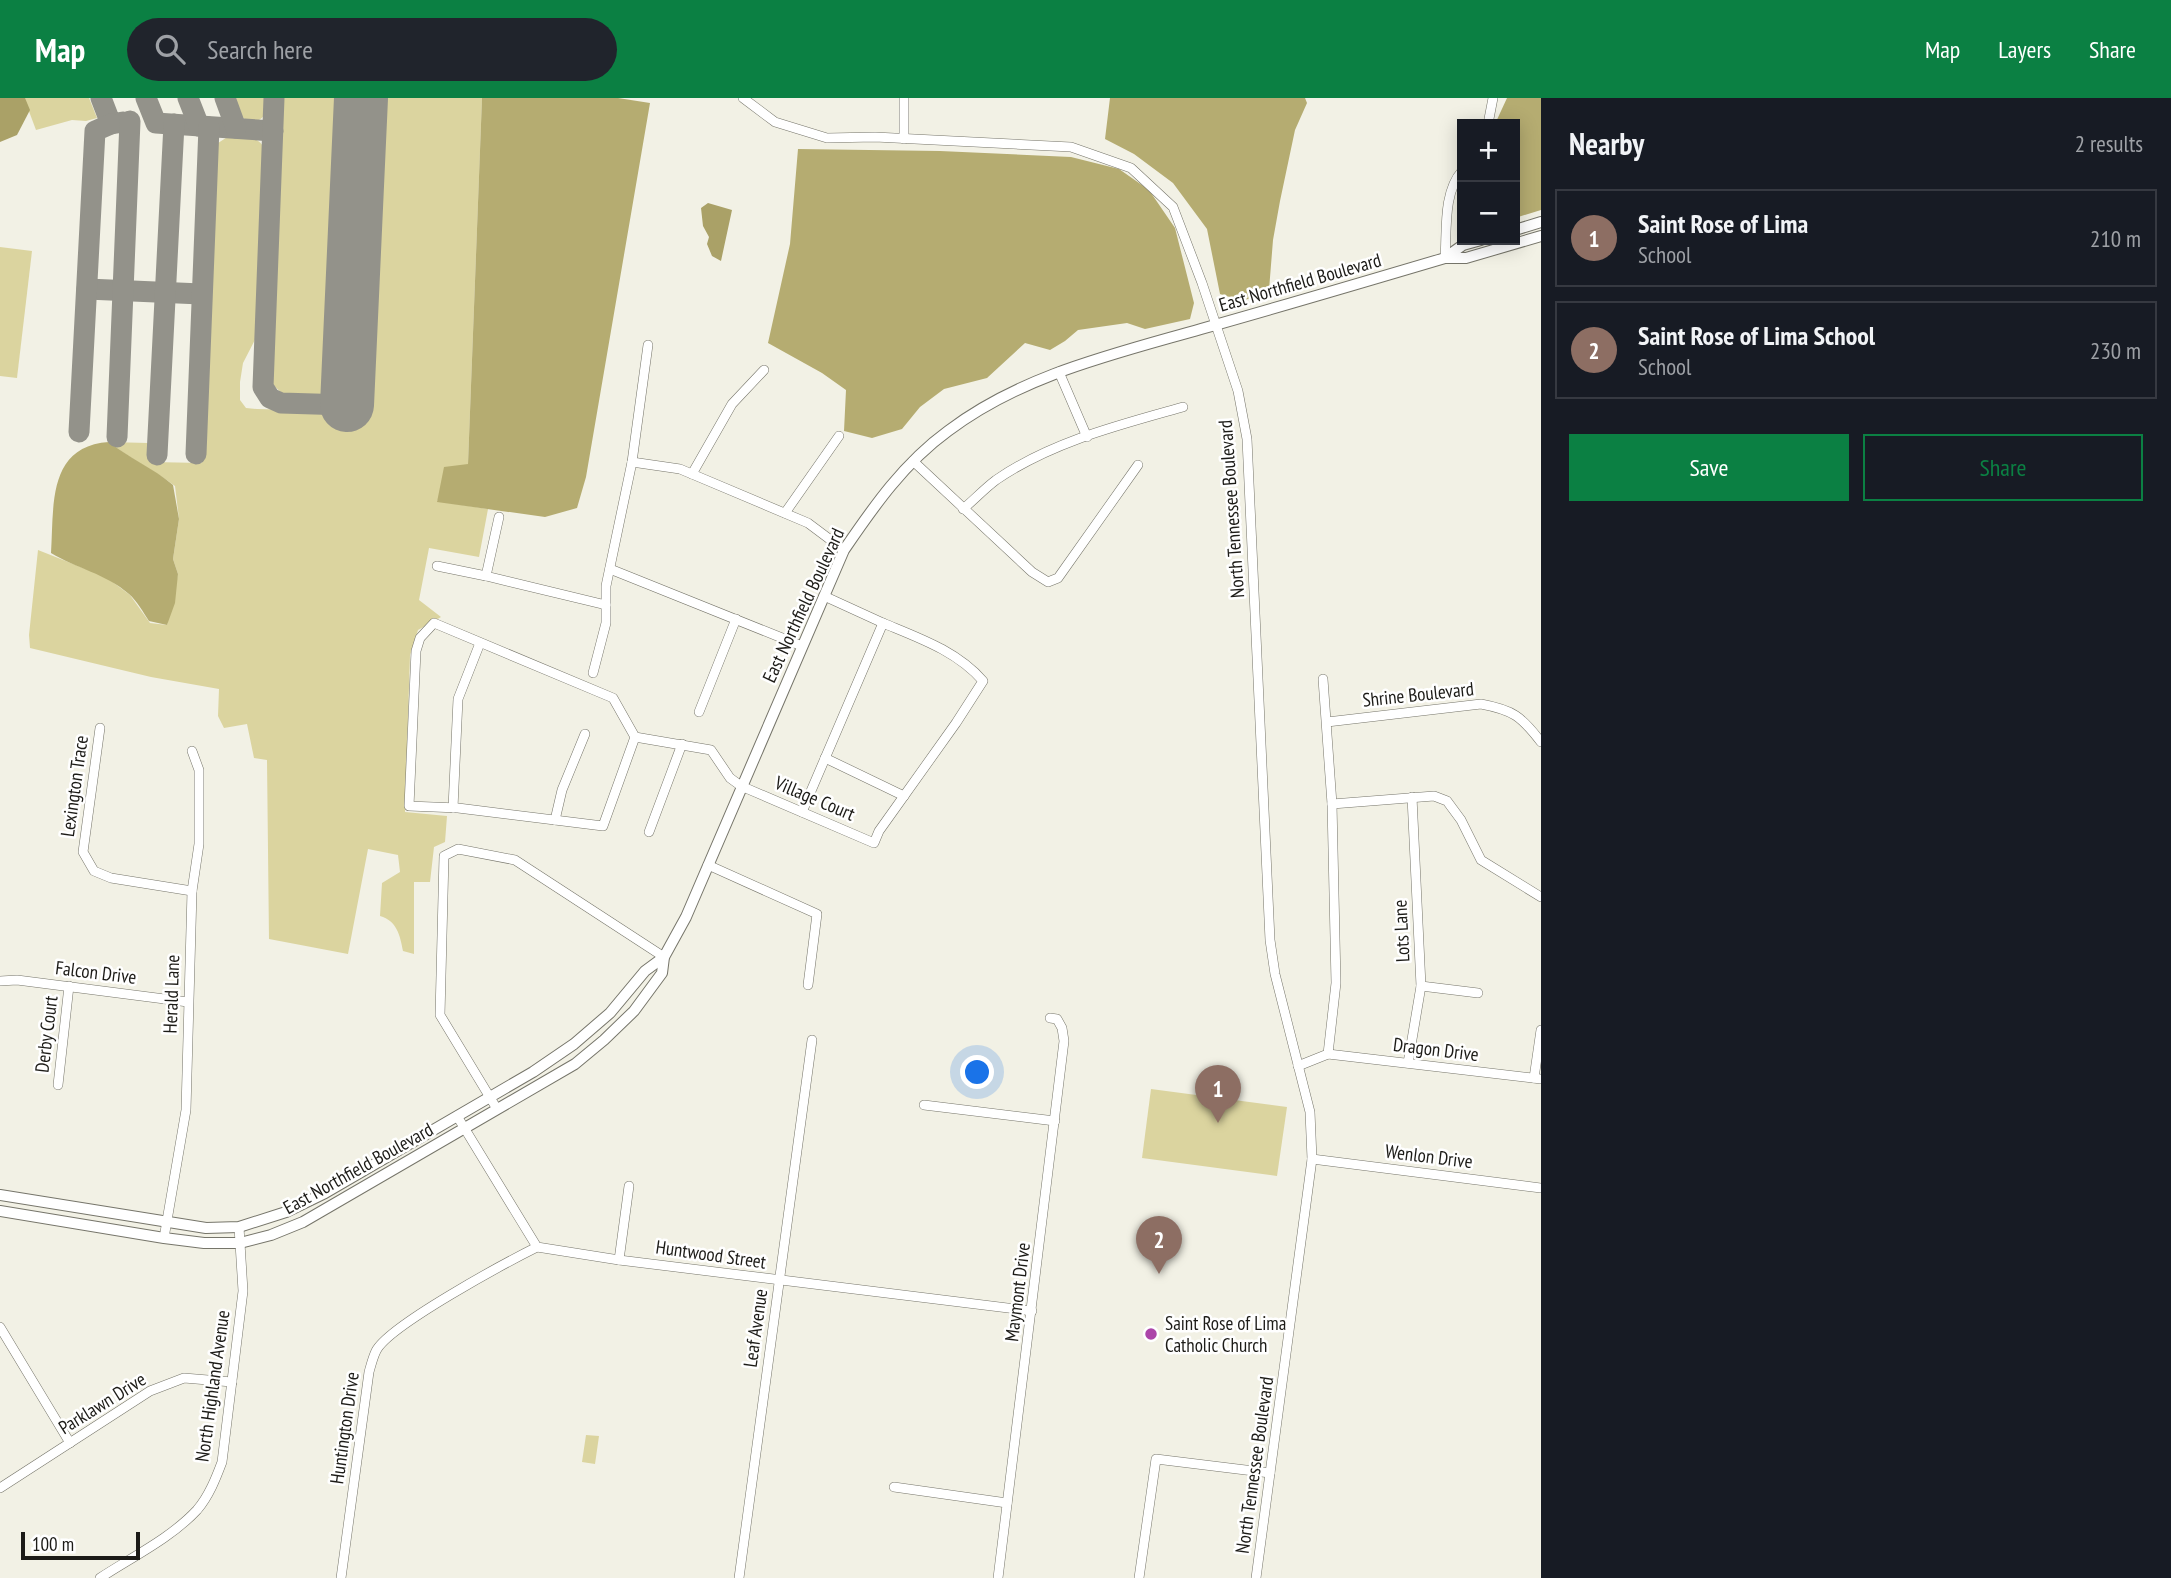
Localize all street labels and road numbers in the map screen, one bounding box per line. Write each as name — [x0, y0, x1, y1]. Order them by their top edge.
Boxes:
street label: East Northfield Boulevard — [1216, 247, 1384, 317]
street label: North Tennessee Boulevard — [1213, 419, 1249, 599]
street label: East Northfield Boulevard — [757, 524, 849, 686]
street label: Shrine Boulevard — [1361, 676, 1475, 712]
street label: Lexington Trace — [55, 734, 93, 838]
street label: Village Court — [770, 770, 860, 826]
street label: Lots Lane — [1387, 899, 1415, 963]
street label: Herald Lane — [158, 954, 184, 1034]
street label: Falcon Drive — [54, 955, 138, 989]
street label: Derby Court — [29, 993, 63, 1074]
street label: Dragon Drive — [1392, 1032, 1480, 1066]
street label: East Northfield Boulevard — [279, 1117, 437, 1219]
street label: Wenlon Drive — [1384, 1139, 1474, 1173]
street label: Huntwood Street — [654, 1234, 768, 1274]
street label: Maymont Drive — [999, 1241, 1035, 1343]
street label: Leaf Avenue — [738, 1287, 772, 1369]
street label: North Highland Avenue — [189, 1309, 235, 1463]
street label: Parklawn Drive — [54, 1367, 150, 1439]
street label: Huntington Drive — [324, 1370, 364, 1486]
street label: North Tennessee Boulevard — [1230, 1375, 1278, 1555]

